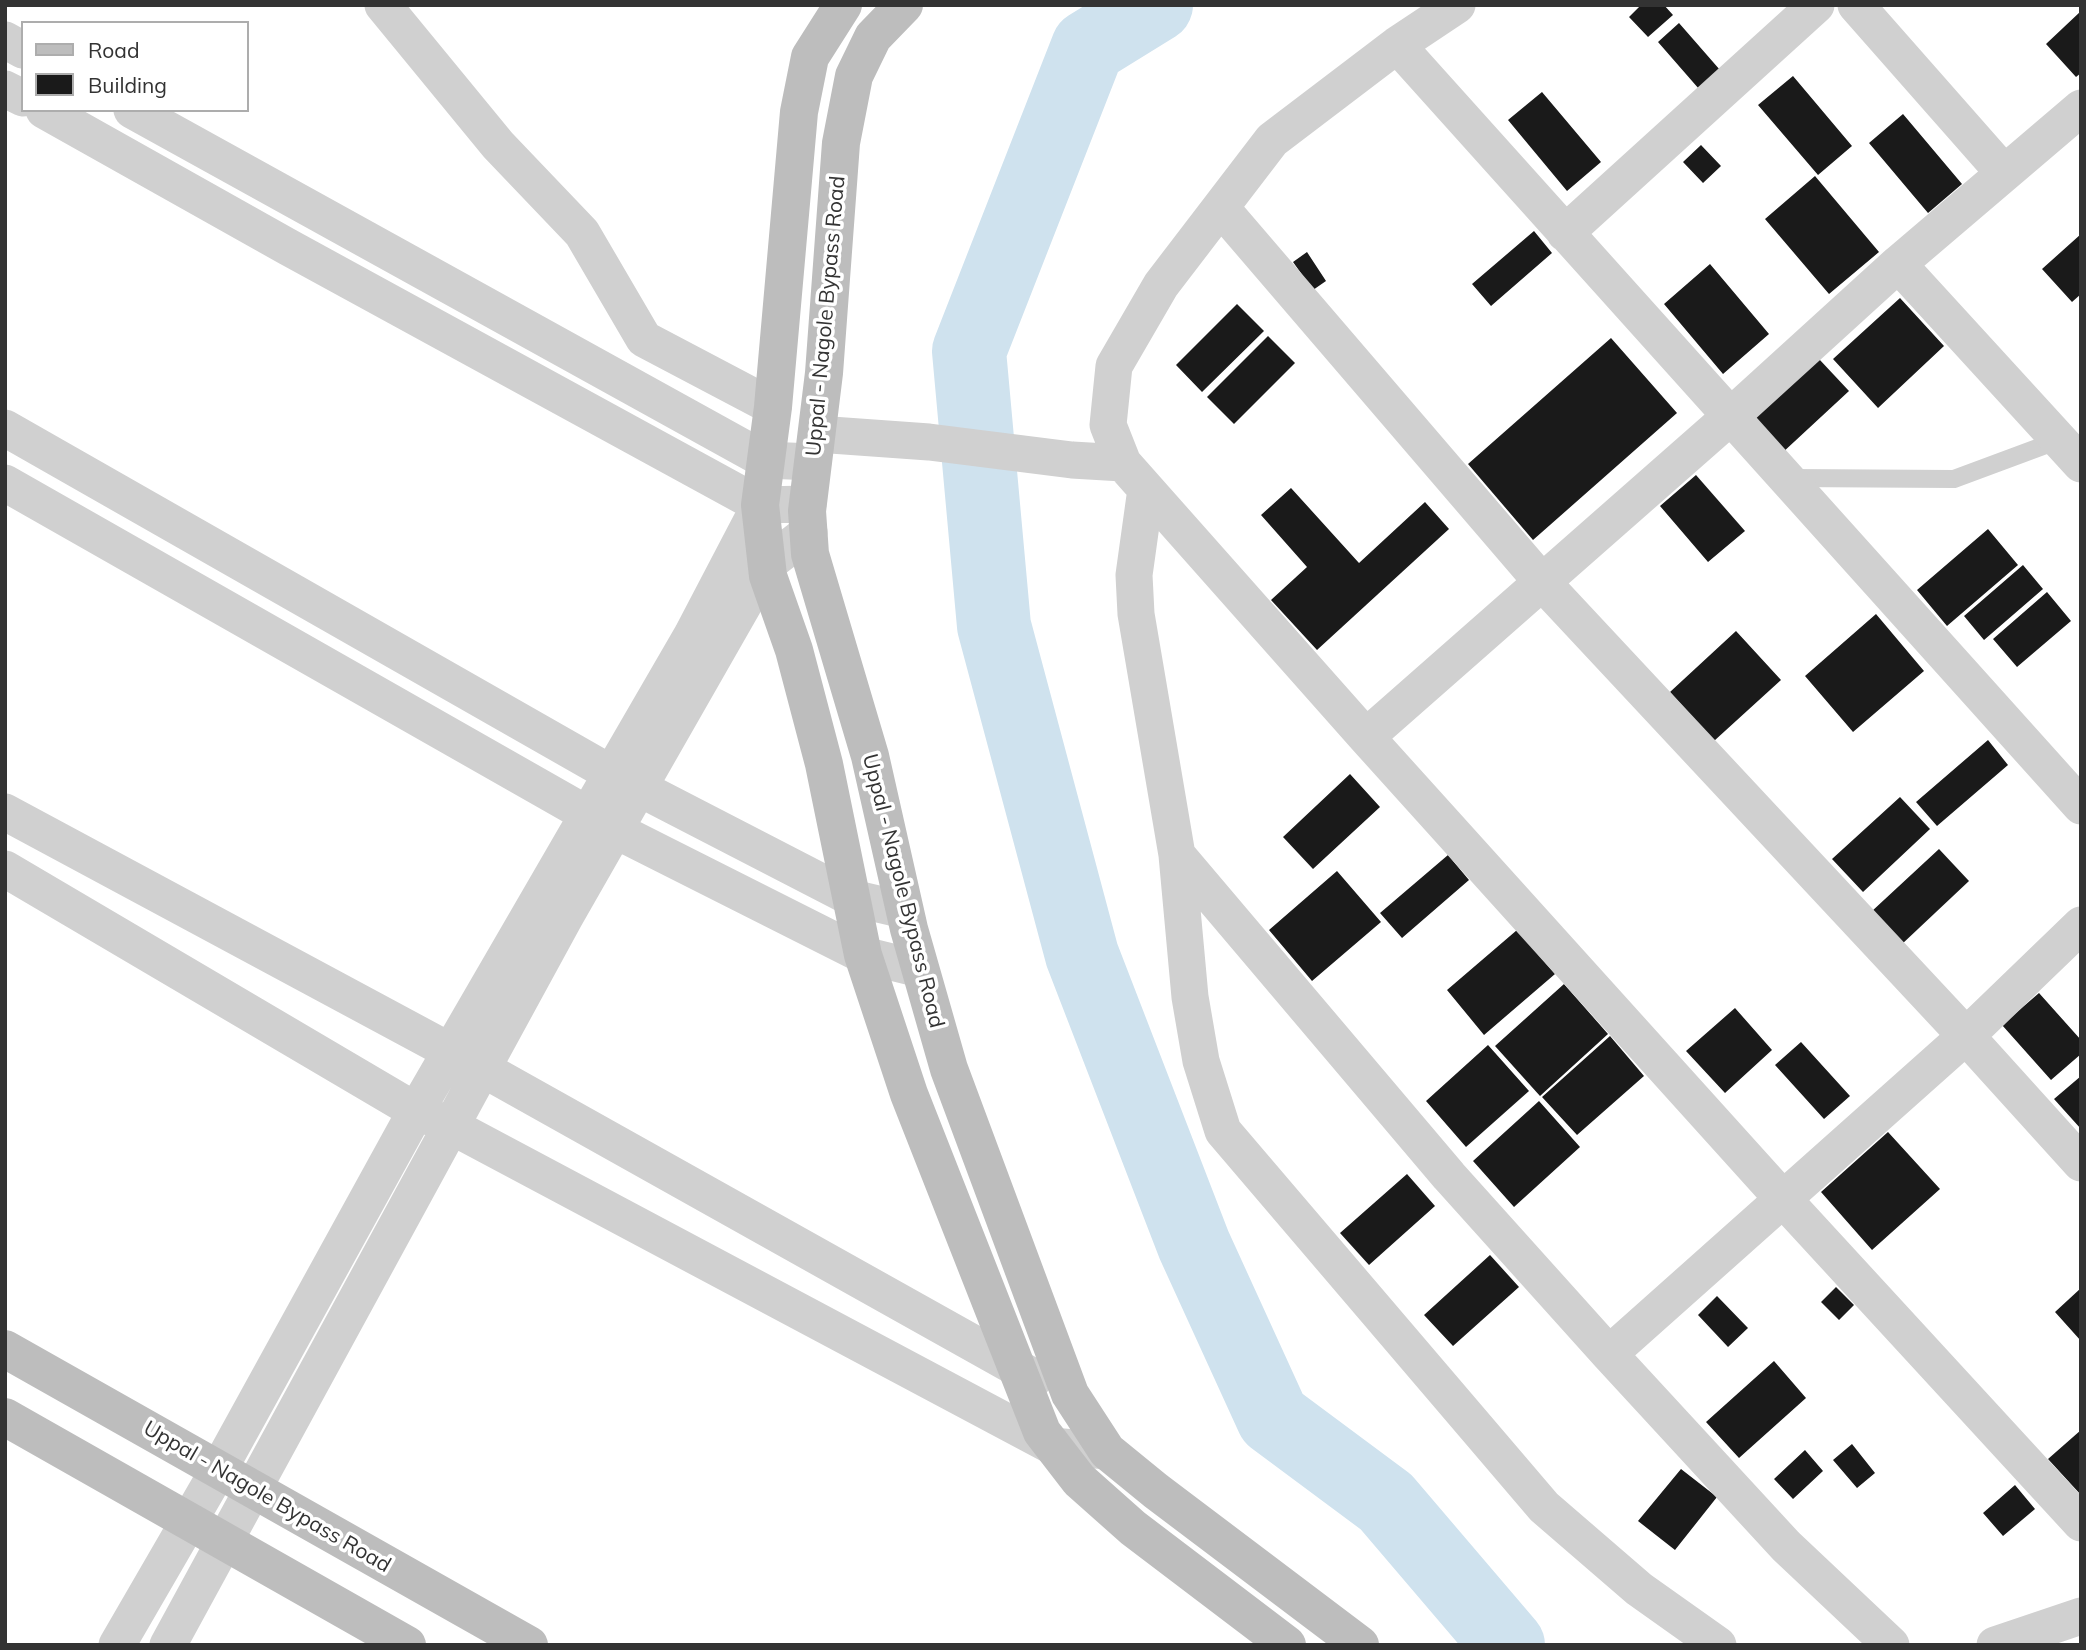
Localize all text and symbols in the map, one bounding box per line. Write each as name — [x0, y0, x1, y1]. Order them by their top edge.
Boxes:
legend — [21, 21, 248, 112]
text: Road — [88, 37, 139, 63]
text: Building — [88, 72, 167, 98]
street label: Uppal - Nagole Bypass Road — [801, 175, 851, 457]
street label: Uppal - Nagole Bypass Road — [857, 751, 949, 1031]
street label: Uppal - Nagole Bypass Road — [139, 1416, 395, 1578]

